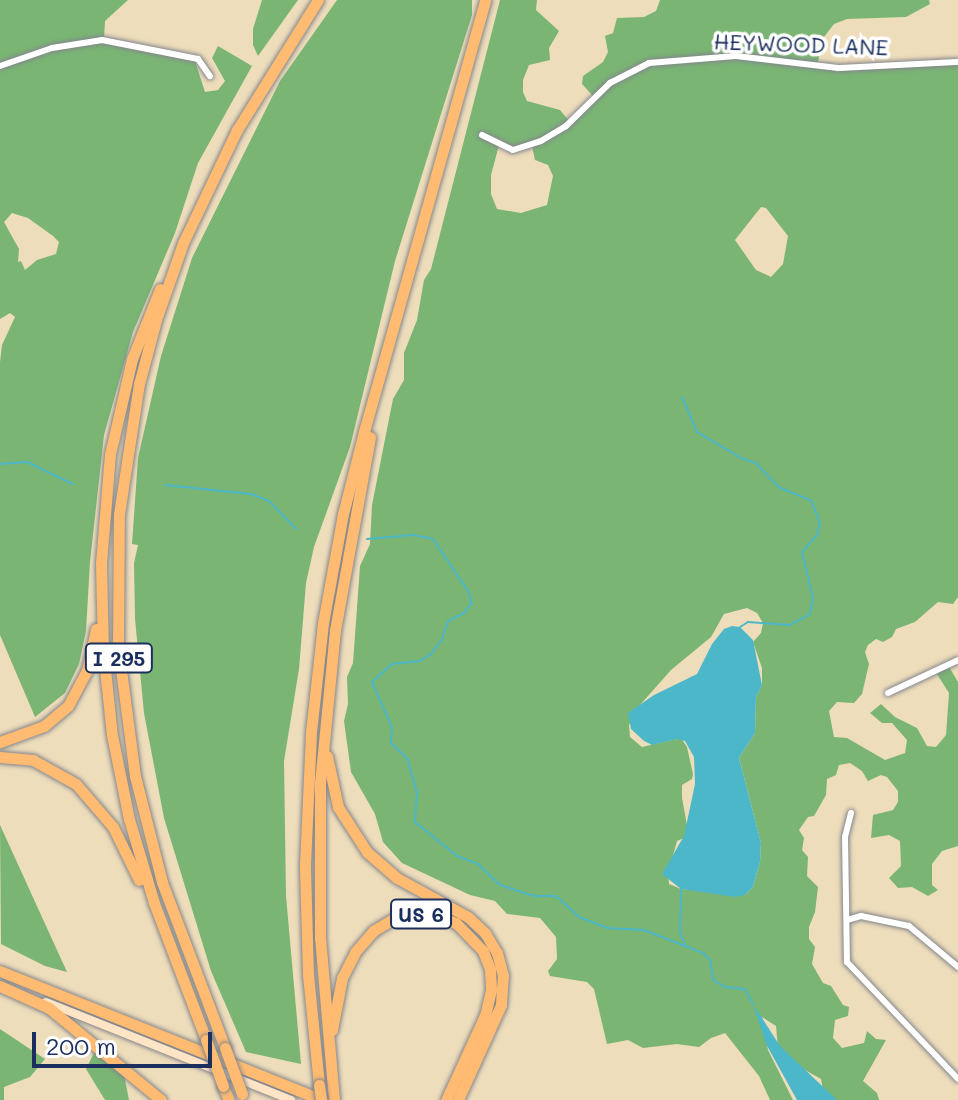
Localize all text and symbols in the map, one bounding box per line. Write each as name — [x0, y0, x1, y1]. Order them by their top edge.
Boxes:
street label: HEYWOOD LANE — [713, 28, 889, 60]
road number: I 295 — [83, 642, 155, 674]
road number: US 6 — [389, 898, 453, 930]
scale bar — [36, 1016, 216, 1066]
text: 200 m — [46, 1030, 116, 1061]

